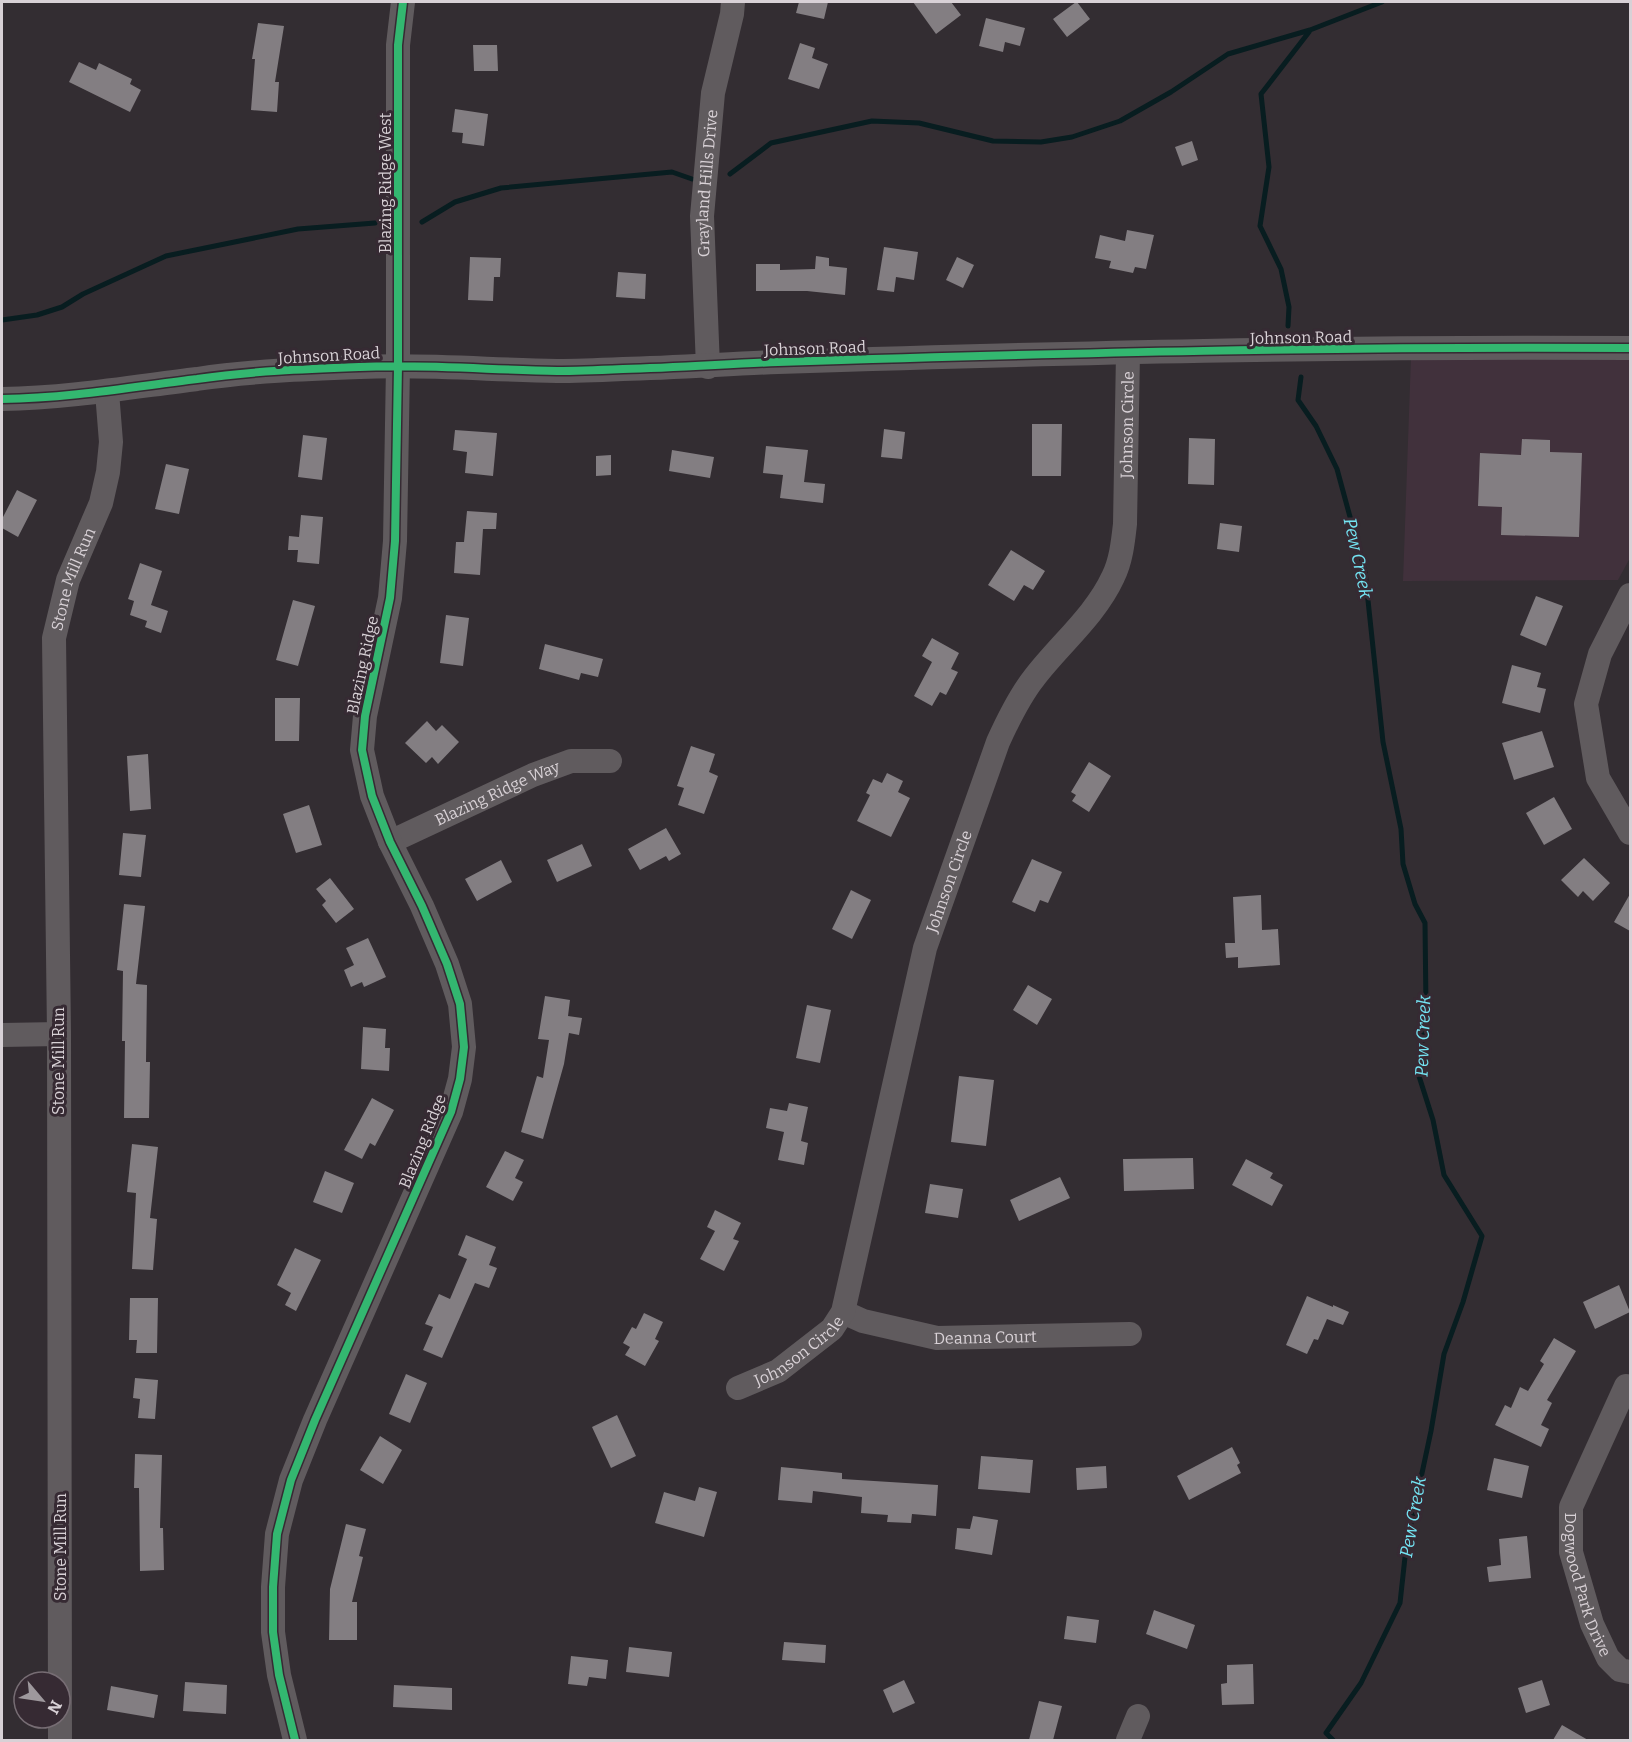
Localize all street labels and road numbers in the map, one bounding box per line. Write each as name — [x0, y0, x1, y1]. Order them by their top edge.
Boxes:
street label: Grayland Hills Drive — [693, 109, 721, 257]
street label: Blazing Ridge West — [376, 112, 395, 253]
street label: Johnson Road — [1249, 327, 1353, 348]
street label: Johnson Road — [763, 337, 867, 360]
street label: Johnson Road — [277, 343, 381, 368]
street label: Johnson Circle — [1117, 371, 1138, 479]
street label: Stone Mill Run — [47, 525, 99, 633]
street label: Blazing Ridge — [343, 614, 382, 716]
street label: Blazing Ridge Way — [432, 757, 563, 830]
street label: Johnson Circle — [922, 828, 976, 936]
street label: Stone Mill Run — [49, 1007, 68, 1115]
street label: Blazing Ridge — [395, 1091, 450, 1191]
street label: Johnson Circle — [750, 1313, 848, 1390]
street label: Deanna Court — [933, 1327, 1037, 1348]
street label: Stone Mill Run — [51, 1493, 70, 1601]
street label: Dogwood Park Drive — [1561, 1512, 1615, 1660]

